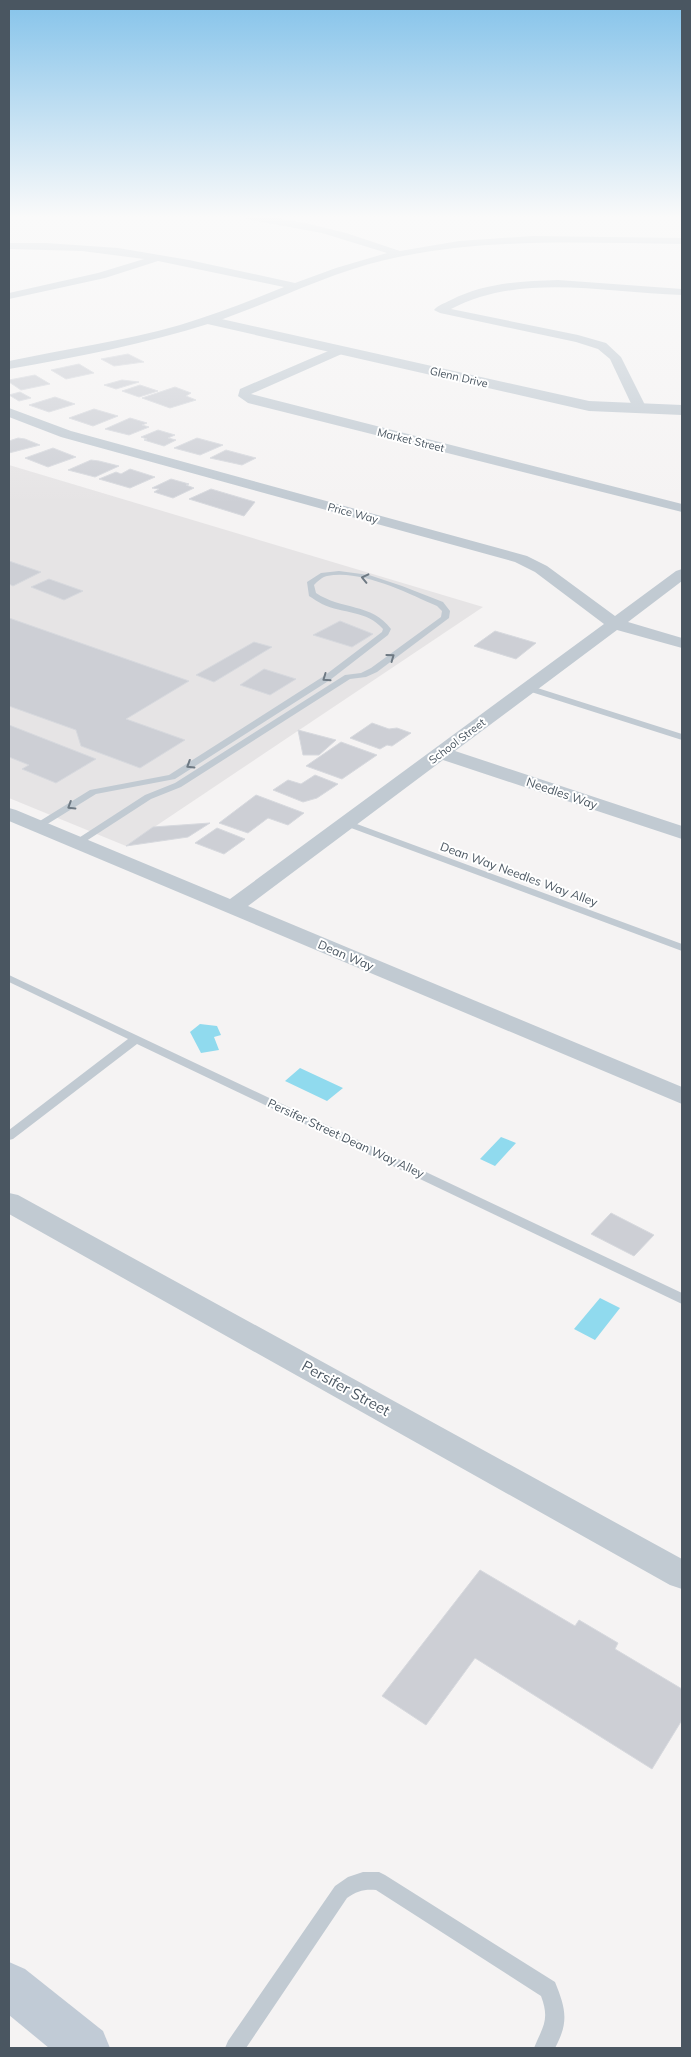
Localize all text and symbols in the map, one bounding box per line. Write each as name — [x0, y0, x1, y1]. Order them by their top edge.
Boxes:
street label: Glenn Drive — [429, 364, 489, 390]
street label: Market Street — [376, 425, 446, 455]
street label: Price Way — [326, 500, 380, 527]
one-way arrow — [361, 573, 370, 584]
one-way arrow — [385, 654, 394, 663]
one-way arrow — [323, 672, 332, 681]
street label: School Street — [426, 715, 488, 767]
one-way arrow — [186, 759, 195, 768]
street label: Needles Way — [525, 774, 600, 812]
one-way arrow — [67, 799, 76, 809]
street label: Dean Way Needles Way Alley — [438, 838, 600, 910]
street label: Dean Way — [316, 937, 377, 974]
street label: Persifer Street Dean Way Alley — [265, 1095, 427, 1181]
street label: Persifer Street — [299, 1356, 393, 1420]

